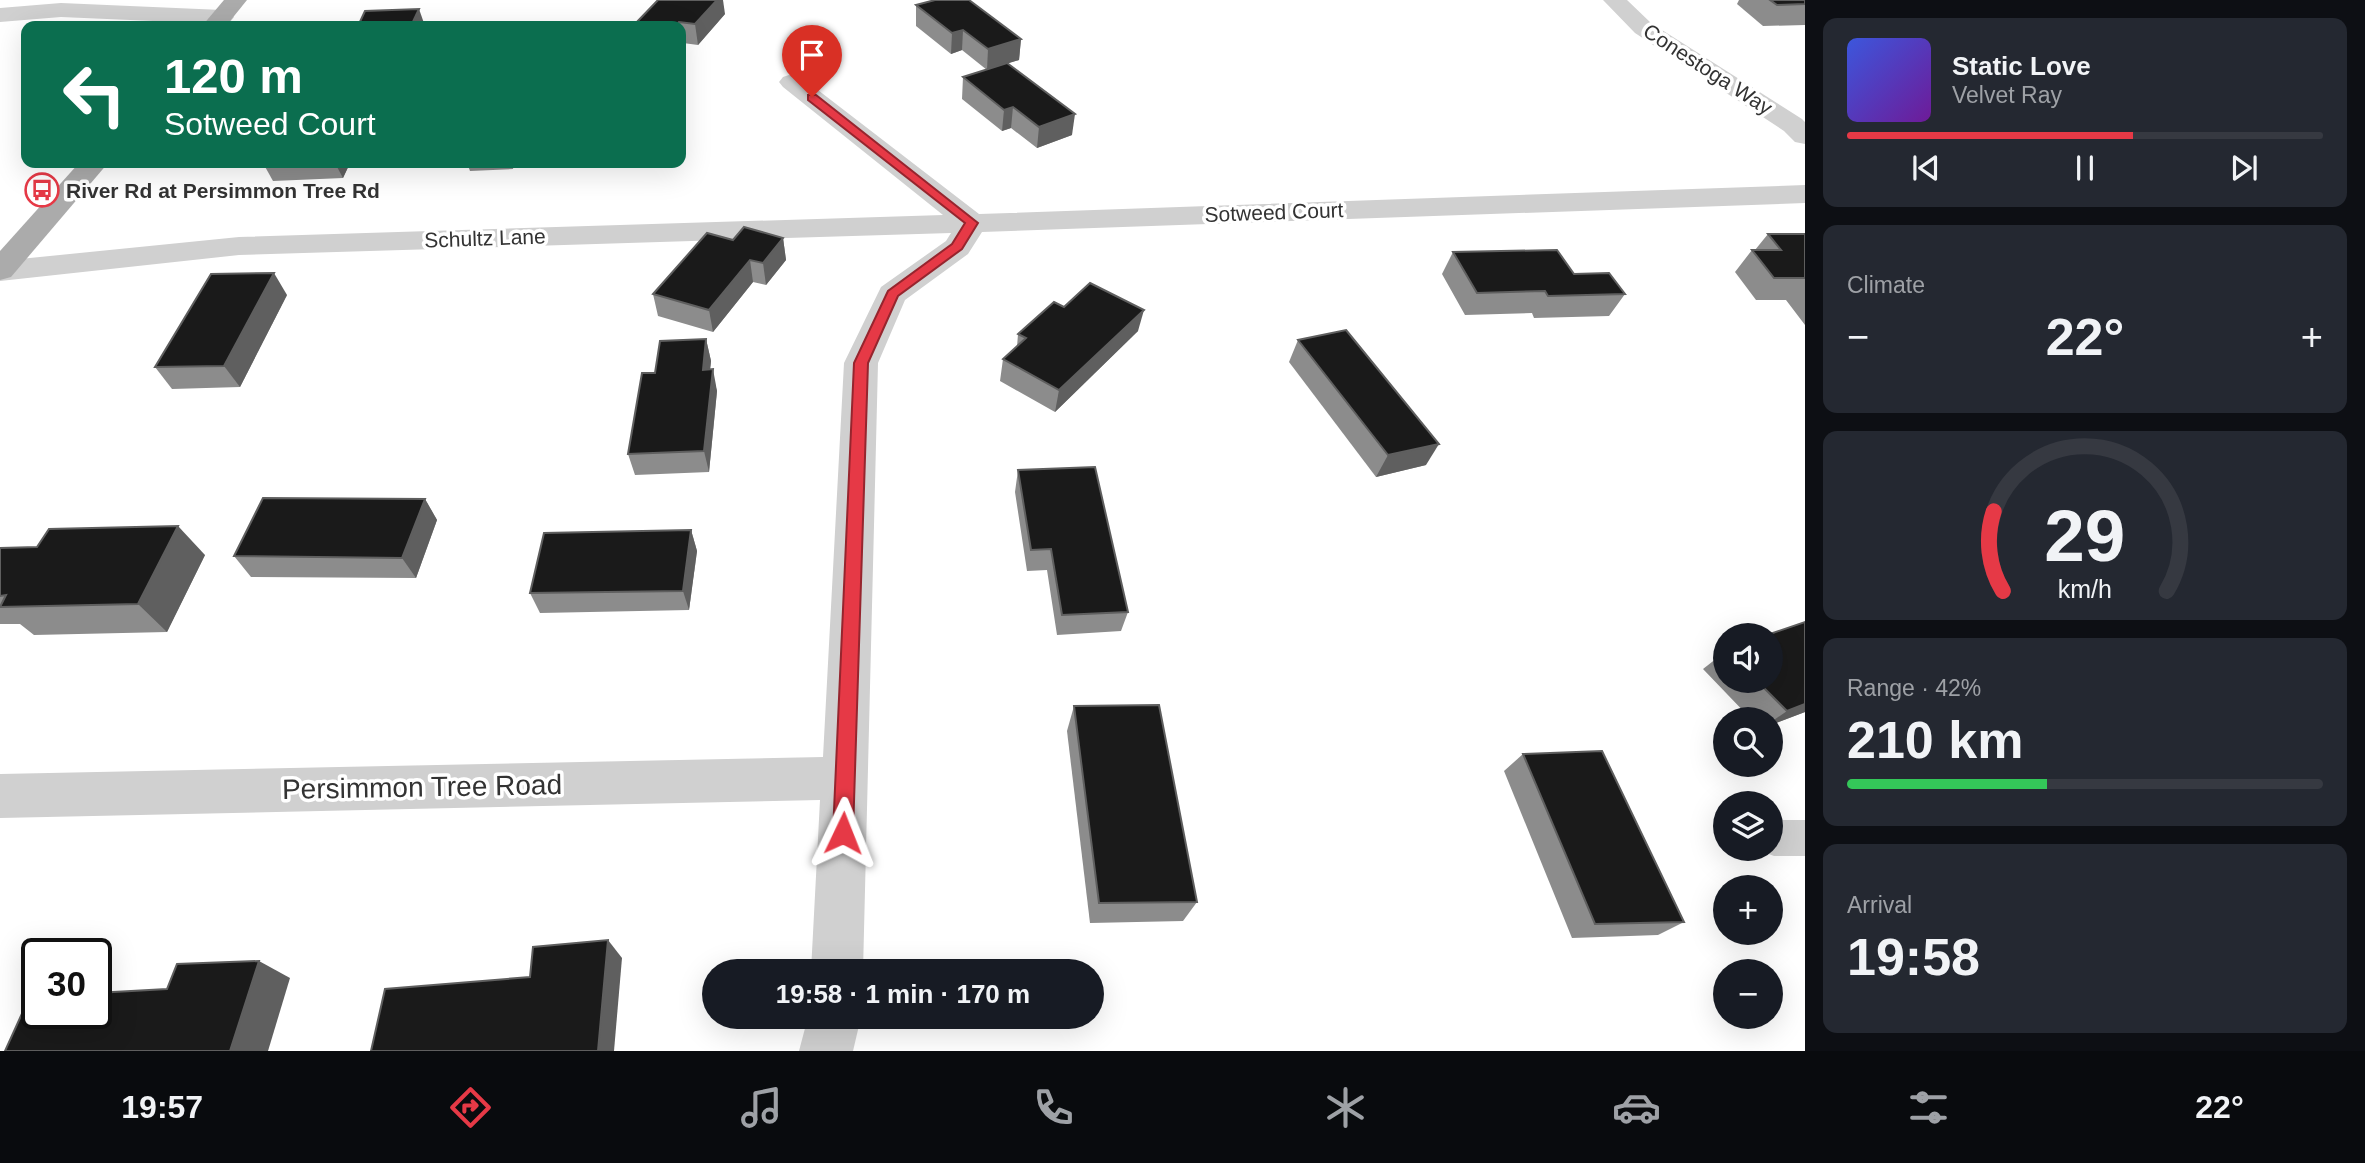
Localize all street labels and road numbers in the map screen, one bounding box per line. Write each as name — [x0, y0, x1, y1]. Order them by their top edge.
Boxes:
street label: Conestoga Way — [1639, 19, 1777, 119]
street label: Sotweed Court — [1204, 198, 1344, 226]
street label: Schultz Lane — [424, 224, 546, 252]
street label: Persimmon Tree Road — [282, 769, 562, 805]

